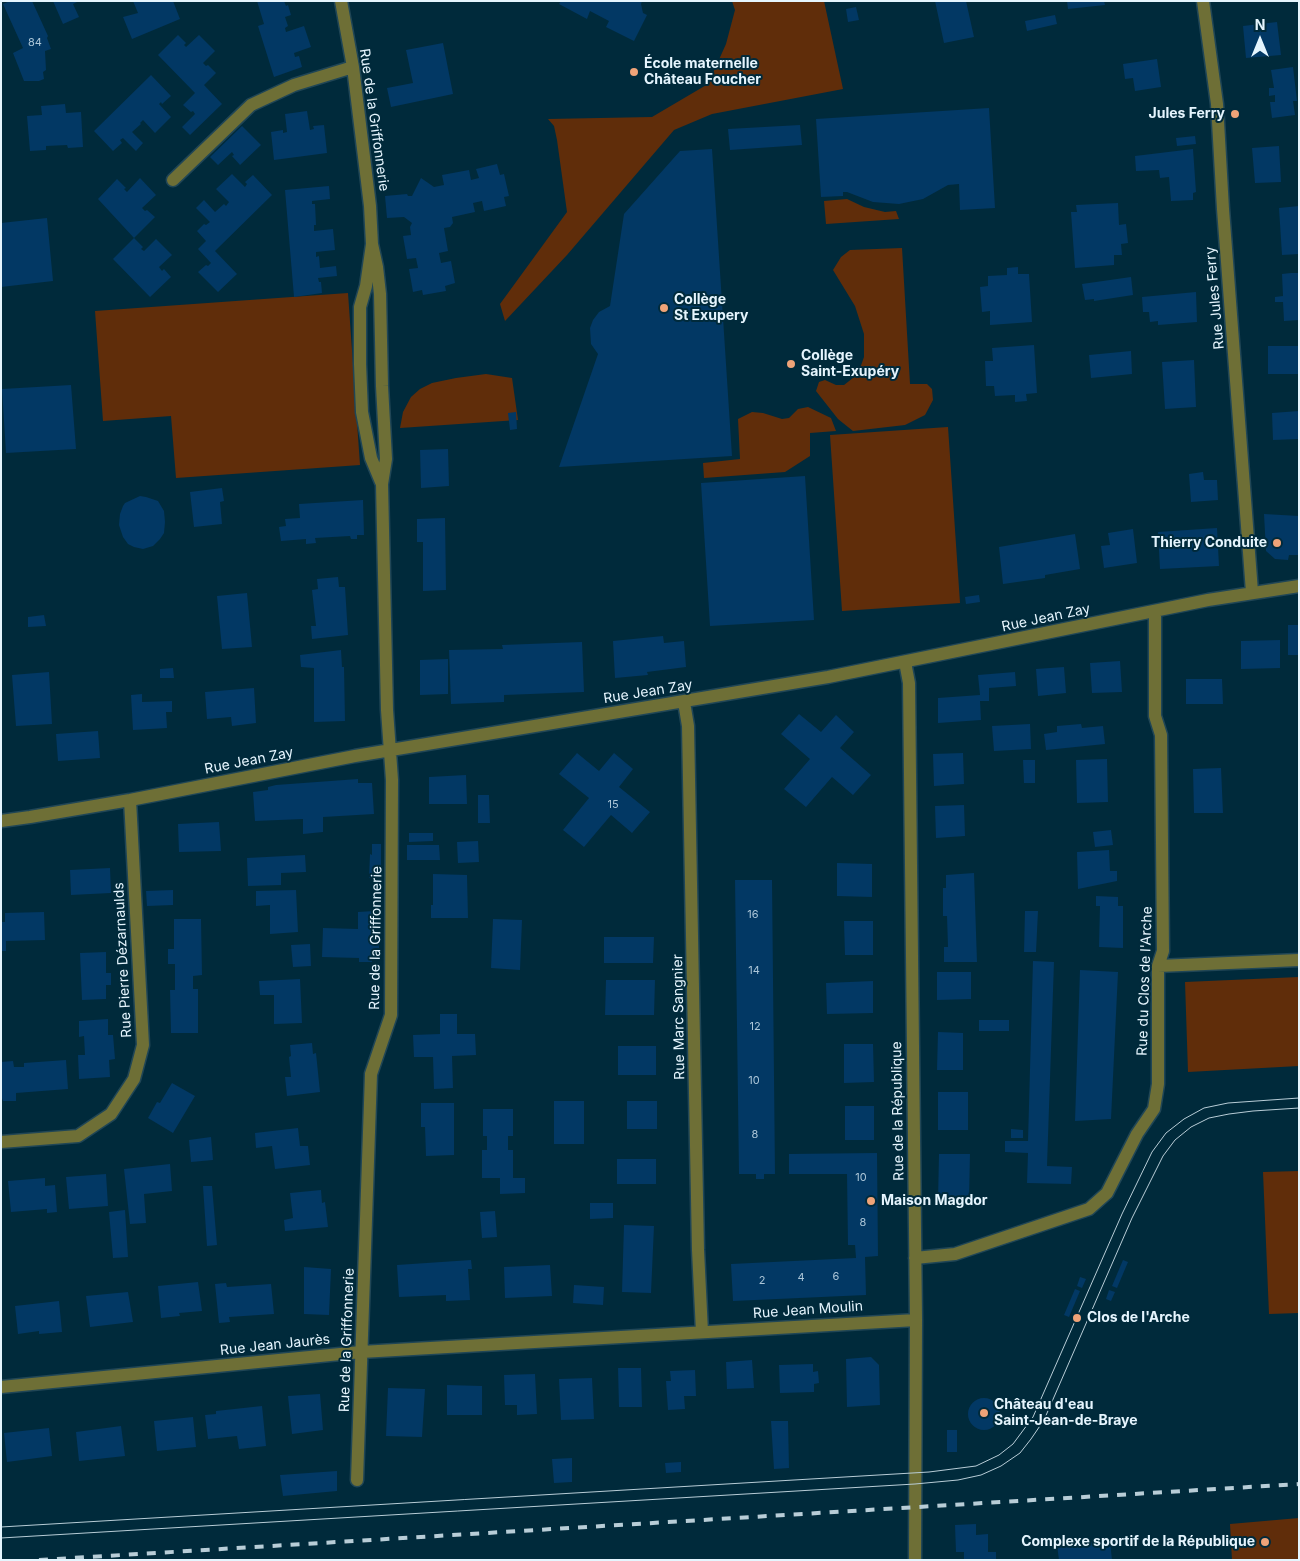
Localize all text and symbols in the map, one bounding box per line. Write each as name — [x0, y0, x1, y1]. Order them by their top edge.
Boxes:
north arrow — [1235, 15, 1285, 65]
text: N — [1255, 16, 1265, 33]
house number: 84 — [28, 36, 42, 50]
street label: Rue de la Griffonnerie — [356, 47, 392, 193]
place label: École maternelle Château Foucher — [644, 56, 761, 88]
marker: École maternelle Château Foucher — [628, 66, 640, 78]
place label: Jules Ferry — [1149, 106, 1225, 122]
marker: Jules Ferry — [1229, 108, 1241, 120]
street label: Rue Jules Ferry — [1202, 246, 1228, 350]
place label: Collège St Exupery — [674, 292, 748, 324]
marker: Collège St Exupery — [658, 302, 670, 314]
place label: Collège Saint-Exupéry — [801, 348, 899, 381]
marker: Collège Saint-Exupéry — [785, 358, 797, 370]
place label: Thierry Conduite — [1151, 535, 1267, 551]
marker: Thierry Conduite — [1271, 537, 1283, 549]
street label: Rue Jean Zay — [1000, 600, 1092, 636]
street label: Rue Jean Zay — [602, 677, 694, 707]
street label: Rue Jean Zay — [203, 744, 295, 778]
house number: 15 — [607, 798, 619, 812]
street label: Rue de la Griffonnerie — [366, 866, 386, 1010]
street label: Rue Pierre Dézarnaulds — [111, 882, 135, 1038]
street label: Rue du Clos de l'Arche — [1134, 906, 1156, 1056]
house number: 16 — [747, 908, 759, 922]
street label: Rue Marc Sangnier — [670, 954, 688, 1080]
house number: 14 — [748, 964, 760, 978]
house number: 12 — [749, 1020, 761, 1034]
street label: Rue de la République — [888, 1041, 908, 1181]
house number: 10 — [748, 1074, 760, 1088]
house number: 8 — [752, 1128, 758, 1142]
house number: 10 — [855, 1171, 867, 1185]
place label: Maison Magdor — [881, 1193, 988, 1209]
marker: Maison Magdor — [865, 1195, 877, 1207]
house number: 8 — [860, 1216, 866, 1230]
street label: Rue de la Griffonnerie — [336, 1268, 358, 1412]
house number: 6 — [833, 1270, 839, 1284]
house number: 4 — [797, 1271, 805, 1285]
house number: 2 — [759, 1274, 765, 1288]
street label: Rue Jean Moulin — [752, 1298, 864, 1322]
place label: Clos de l'Arche — [1087, 1310, 1190, 1326]
marker: Clos de l'Arche — [1071, 1312, 1083, 1324]
street label: Rue Jean Jaurès — [219, 1331, 331, 1359]
place label: Château d'eau Saint-Jean-de-Braye — [994, 1397, 1138, 1430]
marker: Château d'eau Saint-Jean-de-Braye — [978, 1407, 990, 1419]
place label: Complexe sportif de la République — [1021, 1534, 1255, 1550]
marker: Complexe sportif de la République — [1259, 1536, 1271, 1548]

